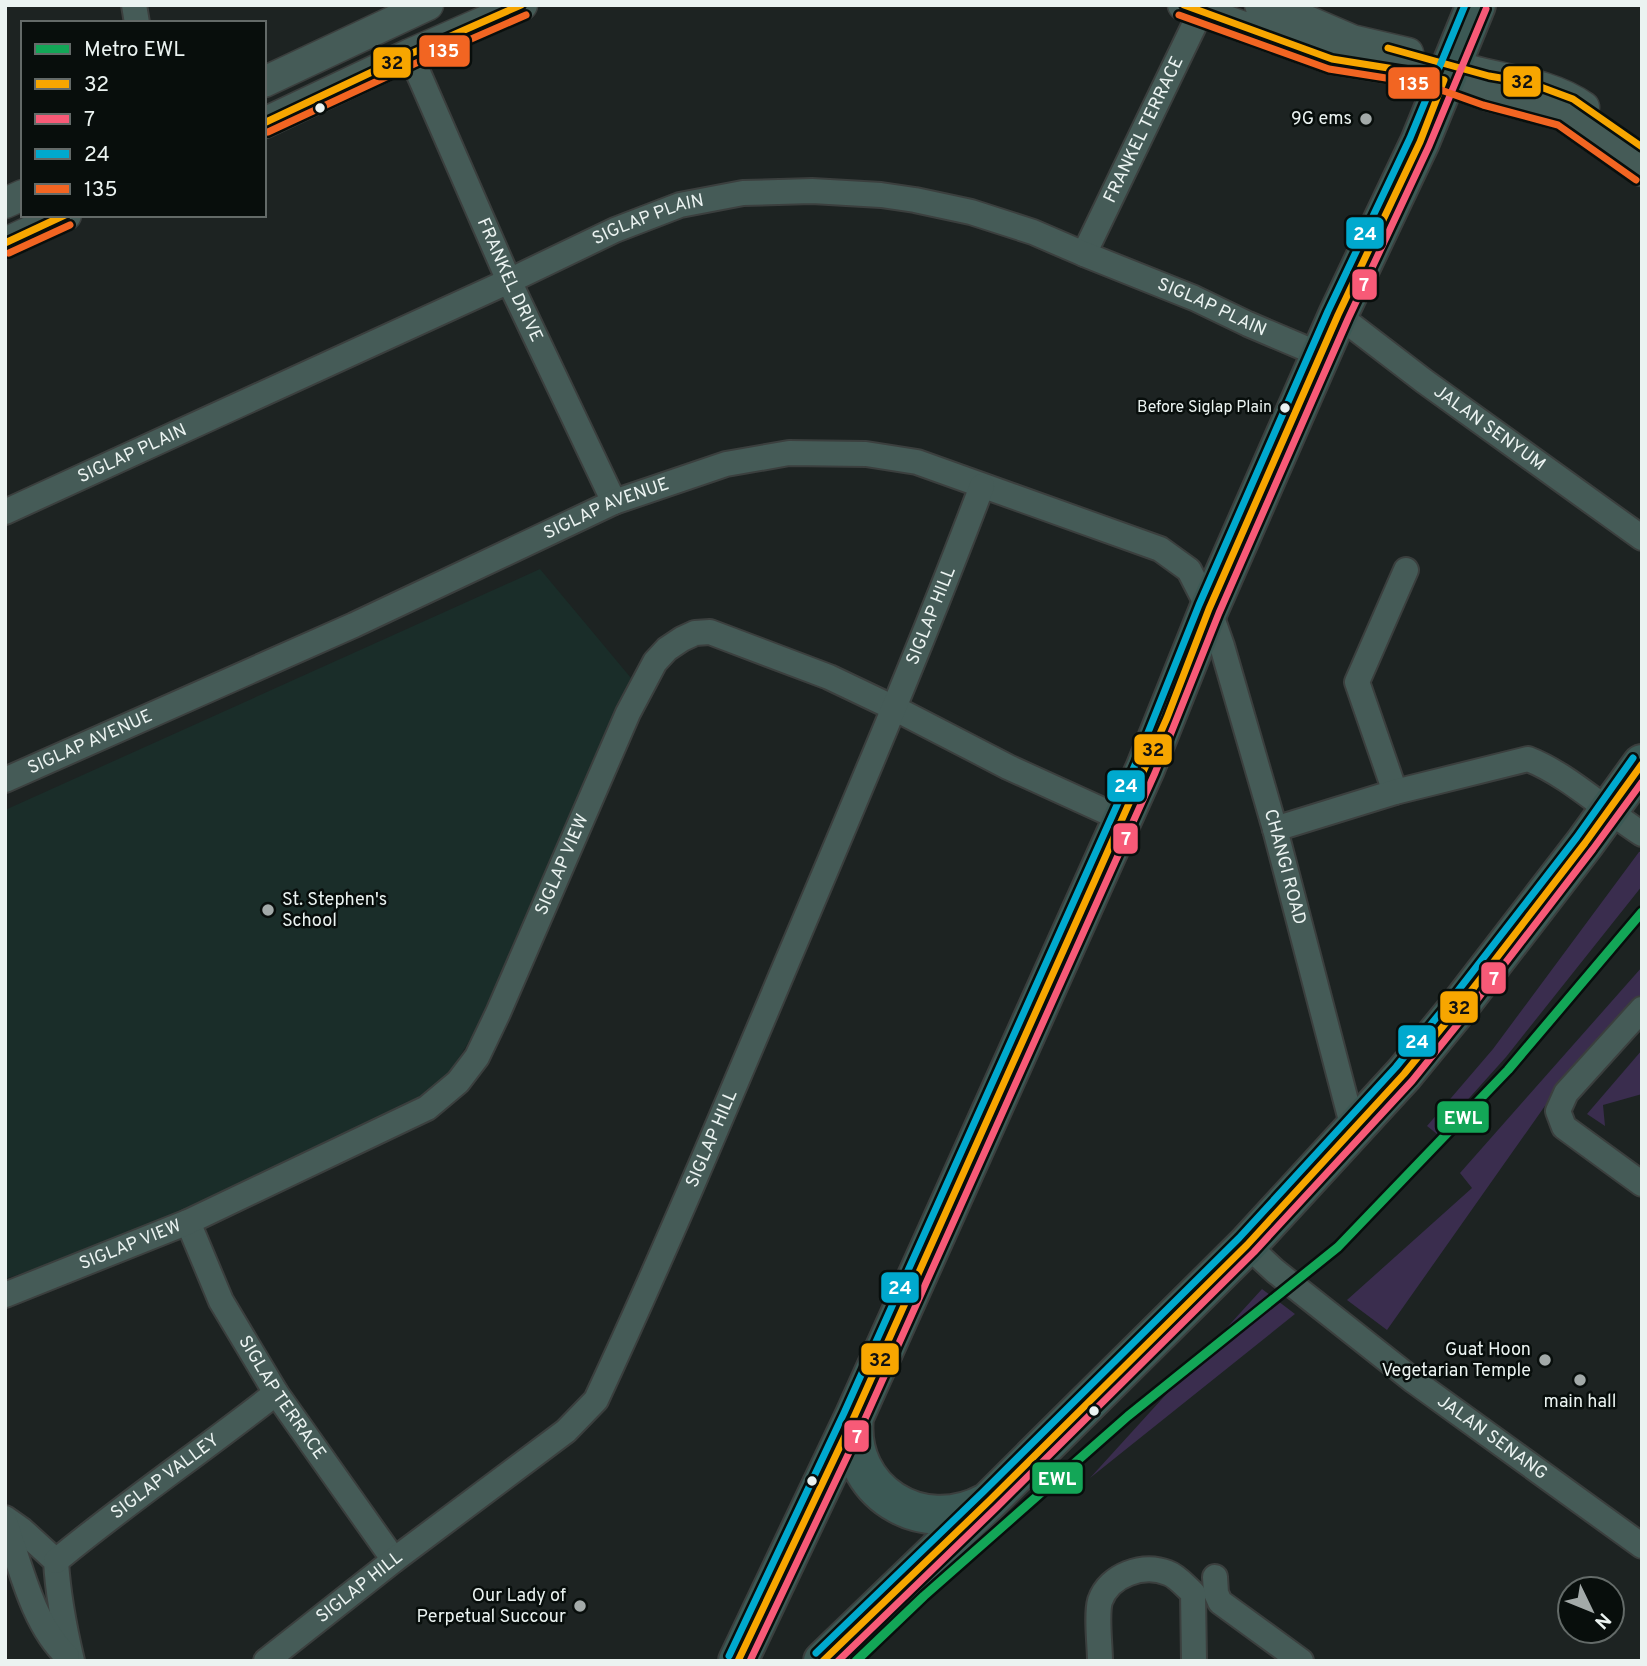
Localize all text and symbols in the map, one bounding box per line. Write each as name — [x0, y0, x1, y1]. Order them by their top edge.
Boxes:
legend — [21, 21, 266, 217]
line badge: 135 — [418, 34, 471, 68]
text: Metro EWL — [84, 37, 185, 64]
text: 135 — [429, 40, 459, 64]
line badge: 32 — [372, 46, 412, 79]
text: 32 — [381, 52, 403, 76]
street label: FRANKEL TERRACE — [1099, 52, 1189, 207]
line badge: 32 — [1502, 65, 1542, 98]
line badge: 135 — [1387, 66, 1441, 100]
text: 32 — [1511, 71, 1533, 95]
text: 32 — [84, 72, 109, 99]
text: 135 — [1399, 73, 1429, 97]
unlabelled marker — [313, 101, 327, 115]
text: 7 — [84, 107, 95, 134]
place label: 9G ems — [1291, 108, 1352, 131]
marker: 9G ems — [1358, 111, 1374, 127]
text: 24 — [84, 142, 110, 169]
text: 135 — [84, 177, 118, 204]
street label: SIGLAP PLAIN — [589, 189, 706, 251]
street label: FRANKEL DRIVE — [471, 214, 548, 346]
line badge: 24 — [1345, 216, 1385, 250]
text: 24 — [1353, 223, 1377, 247]
line badge: 7 — [1351, 268, 1378, 301]
street label: SIGLAP PLAIN — [1154, 273, 1270, 342]
text: 7 — [1359, 274, 1369, 298]
street label: JALAN SENYUM — [1429, 380, 1550, 476]
place label: Before Siglap Plain — [1137, 398, 1272, 418]
marker: Before Siglap Plain — [1278, 401, 1292, 415]
street label: SIGLAP PLAIN — [74, 419, 190, 489]
street label: SIGLAP AVENUE — [540, 473, 672, 545]
street label: SIGLAP HILL — [901, 564, 961, 668]
street label: SIGLAP AVENUE — [24, 705, 156, 780]
line badge: 32 — [1133, 733, 1173, 766]
text: 32 — [1142, 739, 1164, 763]
line badge: 24 — [1106, 769, 1146, 803]
text: 24 — [1114, 775, 1138, 799]
street label: CHANGI ROAD — [1258, 806, 1311, 927]
street label: SIGLAP VIEW — [530, 811, 594, 919]
line badge: 7 — [1112, 822, 1139, 855]
text: 7 — [1121, 828, 1131, 852]
place label: St. Stephen's School — [282, 889, 387, 933]
marker: St. Stephen's School — [260, 902, 276, 918]
line badge: 7 — [1480, 961, 1507, 995]
text: 7 — [1489, 968, 1499, 992]
line badge: 32 — [1439, 990, 1479, 1024]
text: 32 — [1448, 997, 1470, 1021]
line badge: 24 — [1397, 1024, 1437, 1058]
text: 24 — [1405, 1031, 1429, 1055]
street label: SIGLAP HILL — [681, 1087, 743, 1191]
line badge: EWL — [1436, 1100, 1490, 1134]
text: EWL — [1444, 1107, 1482, 1131]
street label: SIGLAP VIEW — [76, 1214, 185, 1276]
line badge: 24 — [880, 1271, 920, 1304]
text: 24 — [888, 1277, 912, 1301]
street label: SIGLAP TERRACE — [233, 1332, 331, 1464]
place label: Guat Hoon Vegetarian Temple — [1381, 1339, 1531, 1383]
line badge: 32 — [860, 1342, 900, 1376]
text: 32 — [869, 1349, 891, 1373]
marker: Guat Hoon Vegetarian Temple — [1537, 1352, 1553, 1368]
marker: main hall — [1572, 1372, 1588, 1388]
street label: JALAN SENANG — [1432, 1390, 1552, 1485]
place label: main hall — [1544, 1391, 1616, 1414]
unlabelled marker — [1087, 1404, 1101, 1418]
line badge: 7 — [843, 1419, 870, 1453]
text: 7 — [852, 1426, 862, 1450]
street label: SIGLAP VALLEY — [106, 1429, 224, 1525]
line badge: EWL — [1031, 1461, 1084, 1495]
text: EWL — [1038, 1468, 1076, 1492]
unlabelled marker — [805, 1474, 819, 1488]
street label: SIGLAP HILL — [312, 1546, 407, 1628]
north arrow — [1556, 1575, 1626, 1645]
place label: Our Lady of Perpetual Succour — [416, 1585, 566, 1629]
marker: Our Lady of Perpetual Succour — [572, 1598, 588, 1614]
text: N — [1589, 1607, 1615, 1633]

